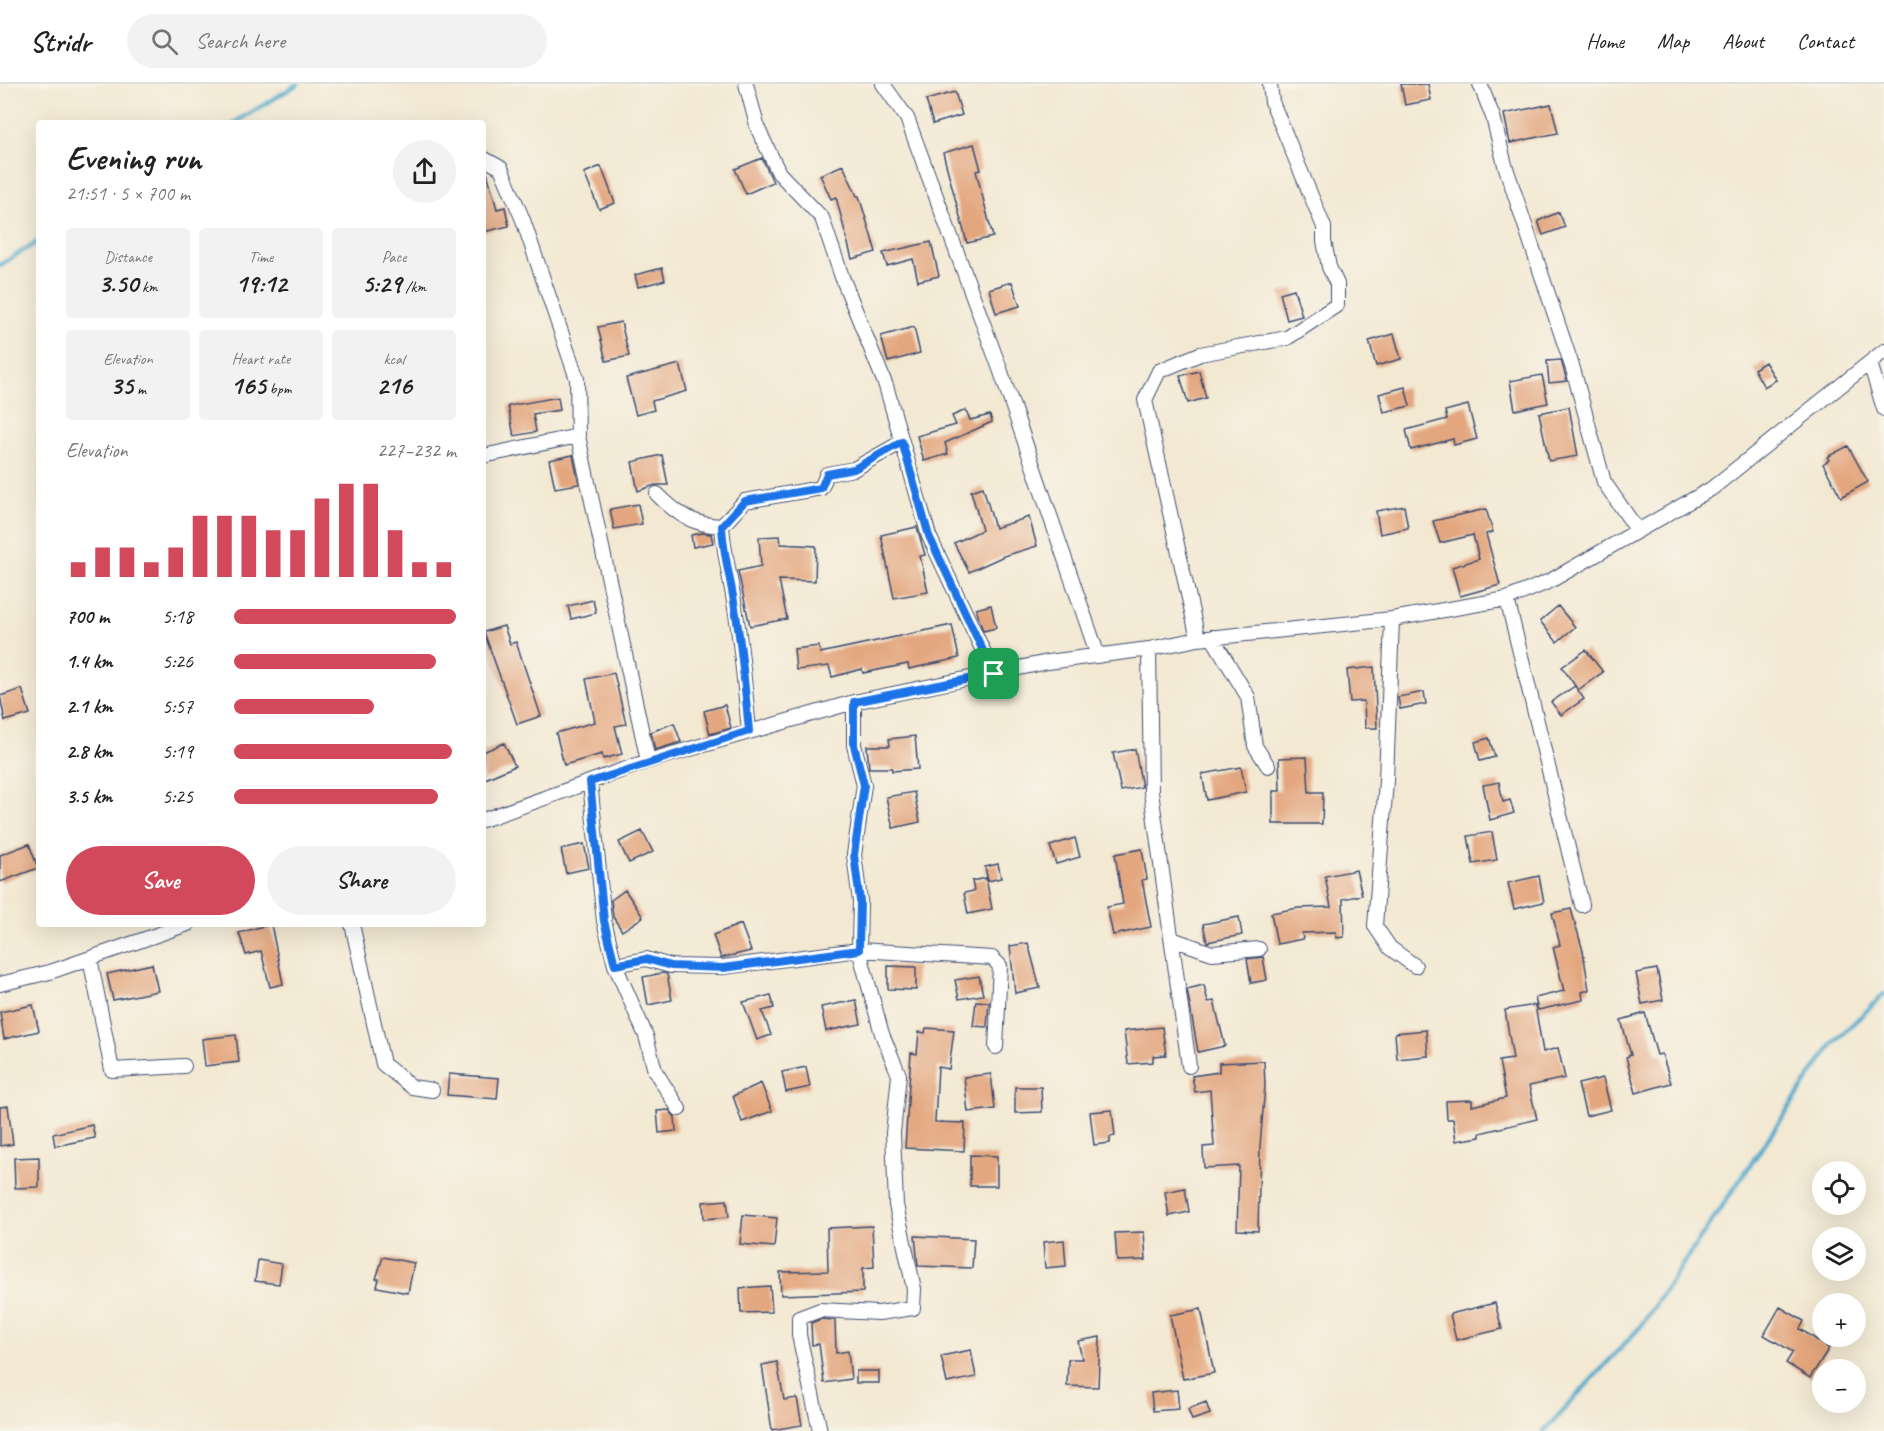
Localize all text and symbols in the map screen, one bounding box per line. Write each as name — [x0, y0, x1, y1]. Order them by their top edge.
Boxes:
search box — [127, 14, 547, 68]
text: Stridr — [30, 24, 91, 59]
icon: search — [148, 25, 181, 58]
text: Search here — [196, 27, 285, 55]
text: Home — [1586, 28, 1624, 54]
text: Map — [1657, 28, 1689, 54]
text: About — [1722, 28, 1764, 54]
text: Contact — [1797, 28, 1854, 54]
text: Evening run — [66, 137, 201, 179]
button: share — [393, 140, 456, 203]
text: 21:51 · 5 × 700 m — [66, 181, 190, 206]
text: Distance — [104, 247, 152, 267]
text: Time — [249, 247, 273, 267]
text: Pace — [382, 247, 406, 267]
text: 3.50 — [98, 267, 138, 300]
text: 19:12 — [235, 267, 287, 300]
text: 5:29 — [362, 267, 401, 300]
text: km — [138, 277, 158, 297]
text: /km — [401, 277, 426, 297]
text: Elevation — [103, 349, 153, 369]
text: Heart rate — [232, 349, 290, 369]
text: kcal — [383, 349, 405, 369]
text: 35 — [110, 369, 133, 402]
text: 165 — [230, 369, 266, 402]
text: 216 — [376, 369, 412, 402]
text: m — [133, 379, 146, 399]
text: bpm — [266, 379, 292, 399]
text: Elevation — [66, 438, 128, 463]
text: 227–232 m — [377, 438, 456, 463]
text: 700 m — [66, 604, 109, 629]
text: 5:18 — [162, 604, 193, 629]
pin — [968, 648, 1019, 699]
text: 1.4 km — [66, 649, 113, 674]
text: 5:26 — [162, 649, 193, 674]
icon: arrive — [977, 657, 1010, 690]
text: 2.1 km — [66, 694, 113, 719]
text: 5:57 — [162, 694, 193, 719]
text: 2.8 km — [66, 739, 113, 764]
text: 5:19 — [162, 739, 193, 764]
text: 3.5 km — [66, 784, 112, 809]
text: 5:25 — [162, 784, 193, 809]
button: Save — [66, 846, 255, 915]
button: Share — [267, 846, 456, 915]
map controls — [1812, 1161, 1866, 1413]
button: locate — [1812, 1161, 1866, 1215]
button: layers — [1812, 1227, 1866, 1281]
button: + — [1812, 1293, 1866, 1347]
button: − — [1812, 1359, 1866, 1413]

